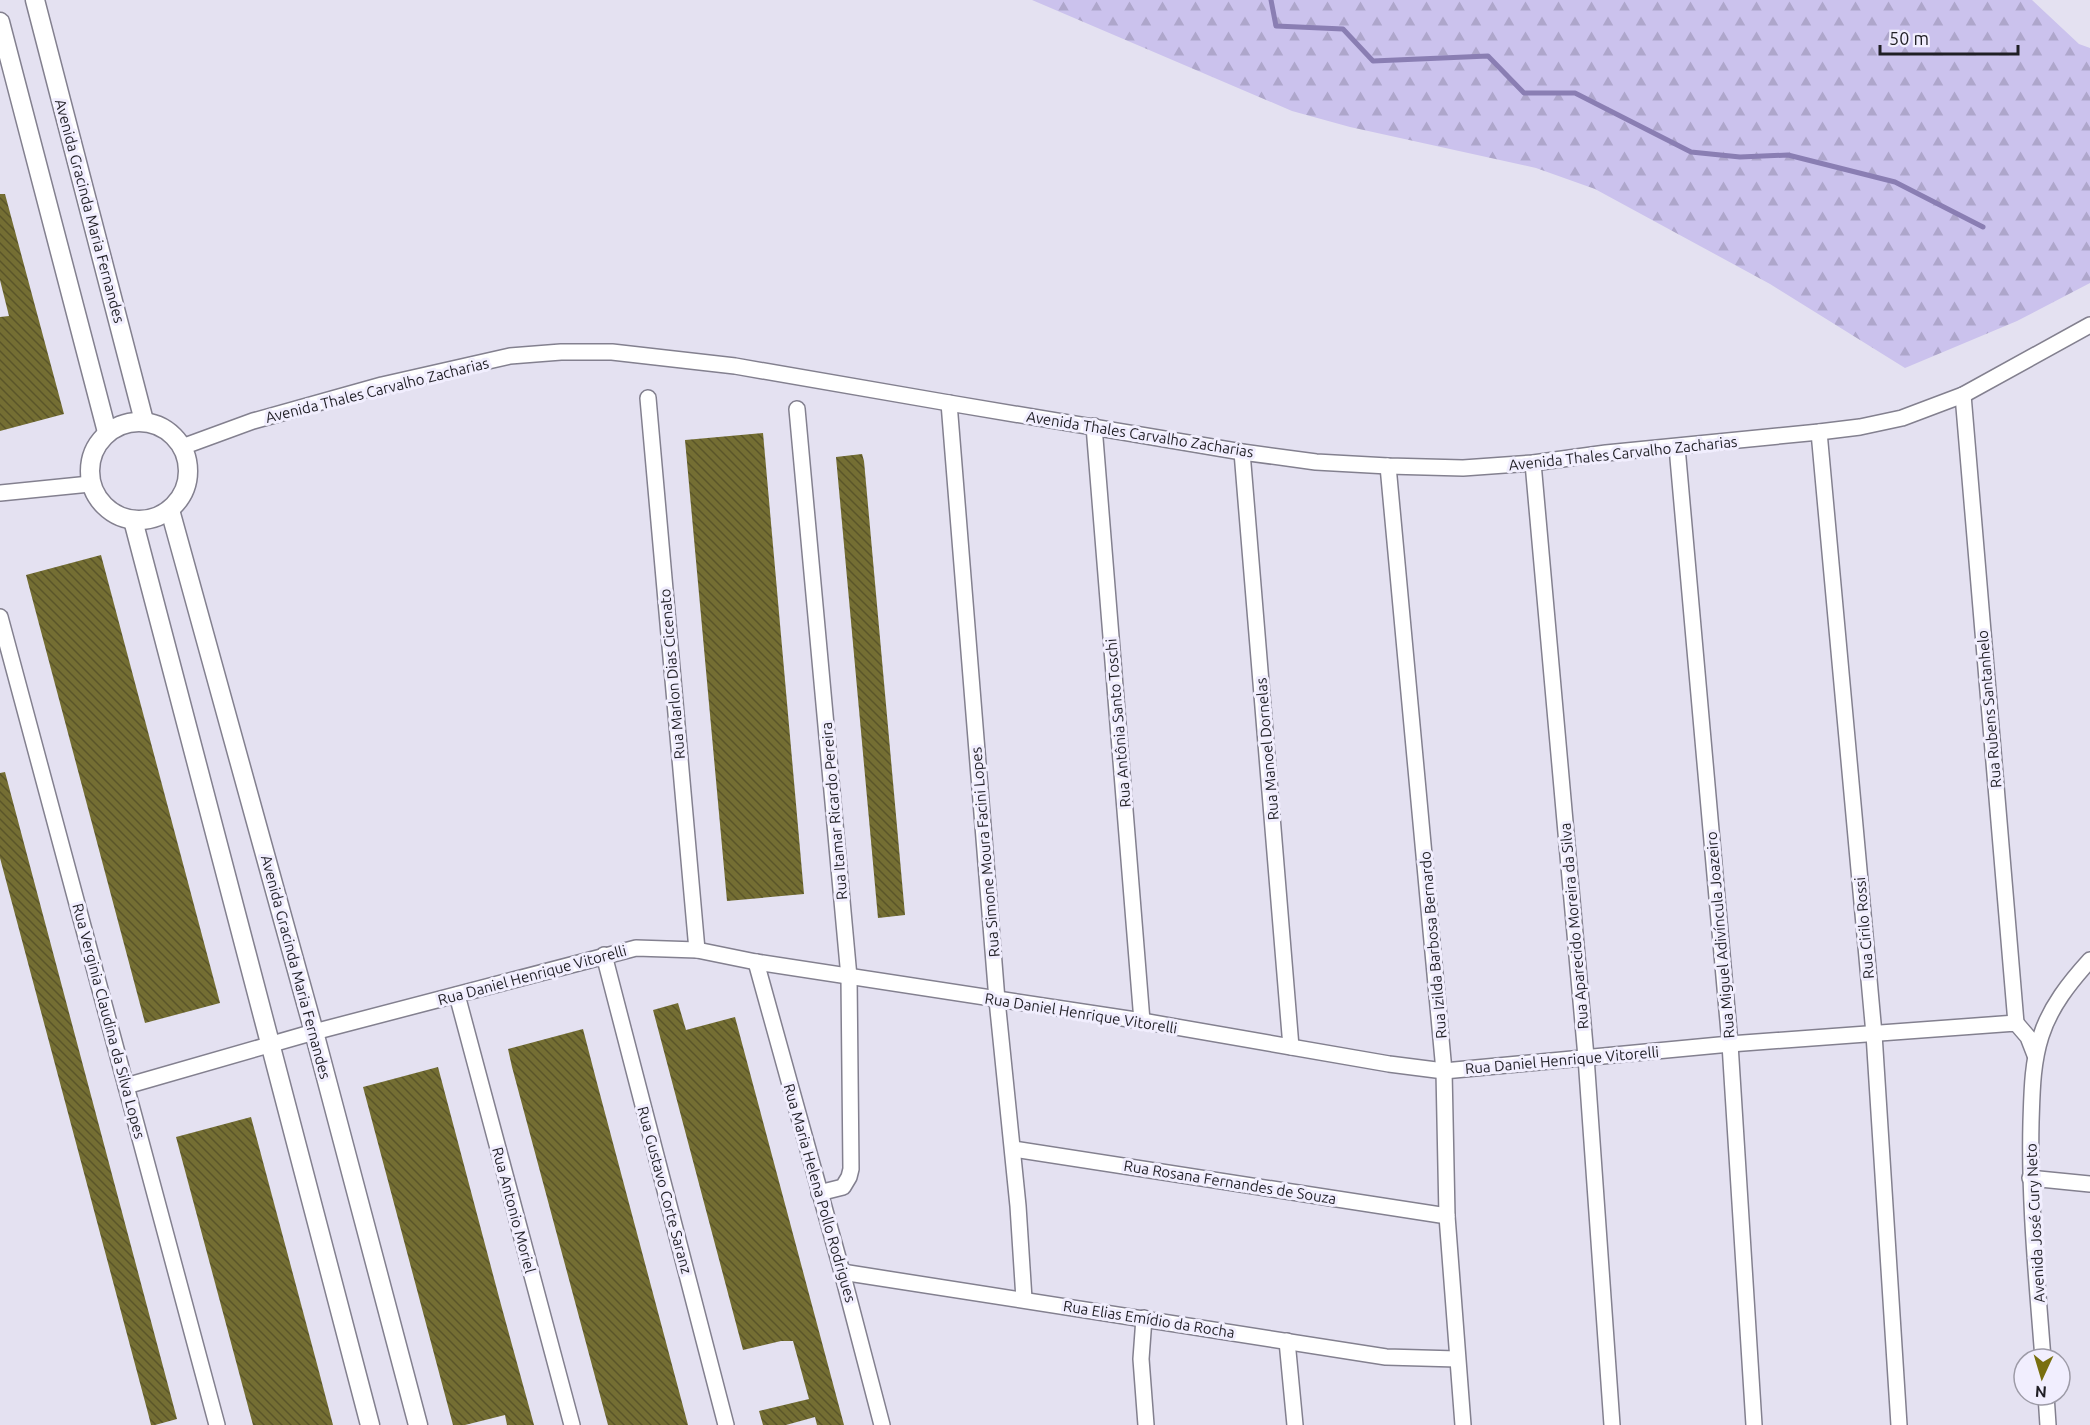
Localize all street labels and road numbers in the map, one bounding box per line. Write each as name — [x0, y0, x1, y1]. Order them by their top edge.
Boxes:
street label: Avenida Gracinda Maria Fernandes — [52, 97, 128, 325]
street label: Avenida Thales Carvalho Zacharias — [264, 354, 490, 426]
street label: Avenida Thales Carvalho Zacharias — [1025, 408, 1255, 460]
street label: Avenida Thales Carvalho Zacharias — [1508, 433, 1738, 473]
street label: Rua Marlon Dias Cicenato — [656, 588, 688, 760]
street label: Rua Rubens Santanhelo — [1974, 629, 2004, 789]
street label: Rua Antônia Santo Toschi — [1102, 638, 1134, 808]
street label: Rua Manoel Dornelas — [1252, 677, 1282, 821]
street label: Rua Itamar Ricardo Pereira — [818, 721, 850, 901]
street label: Rua Simone Moura Facini Lopes — [967, 746, 1003, 958]
street label: Rua Aparecido Moreira da Silva — [1556, 822, 1592, 1030]
street label: Rua Miguel Adivíncula Joazeiro — [1702, 831, 1738, 1039]
street label: Rua Izilda Barbosa Bernardo — [1416, 850, 1450, 1040]
street label: Avenida Gracinda Maria Fernandes — [258, 853, 334, 1081]
street label: Rua Cirilo Rossi — [1851, 876, 1877, 980]
street label: Rua Verginia Claudina da Silva Lopes — [69, 901, 149, 1141]
street label: Rua Daniel Henrique Vitorelli — [436, 942, 628, 1008]
street label: Rua Daniel Henrique Vitorelli — [984, 989, 1178, 1037]
street label: Rua Daniel Henrique Vitorelli — [1464, 1043, 1660, 1077]
street label: Rua Maria Helena Pollo Rodrigues — [781, 1082, 859, 1304]
street label: Rua Gustavo Corte Saranz — [634, 1104, 696, 1276]
street label: Avenida José Cury Neto — [2022, 1143, 2048, 1303]
street label: Rua Antonio Moriel — [489, 1145, 539, 1275]
street label: Rua Rosana Fernandes de Souza — [1122, 1157, 1338, 1207]
street label: Rua Elias Emídio da Rocha — [1062, 1297, 1236, 1341]

